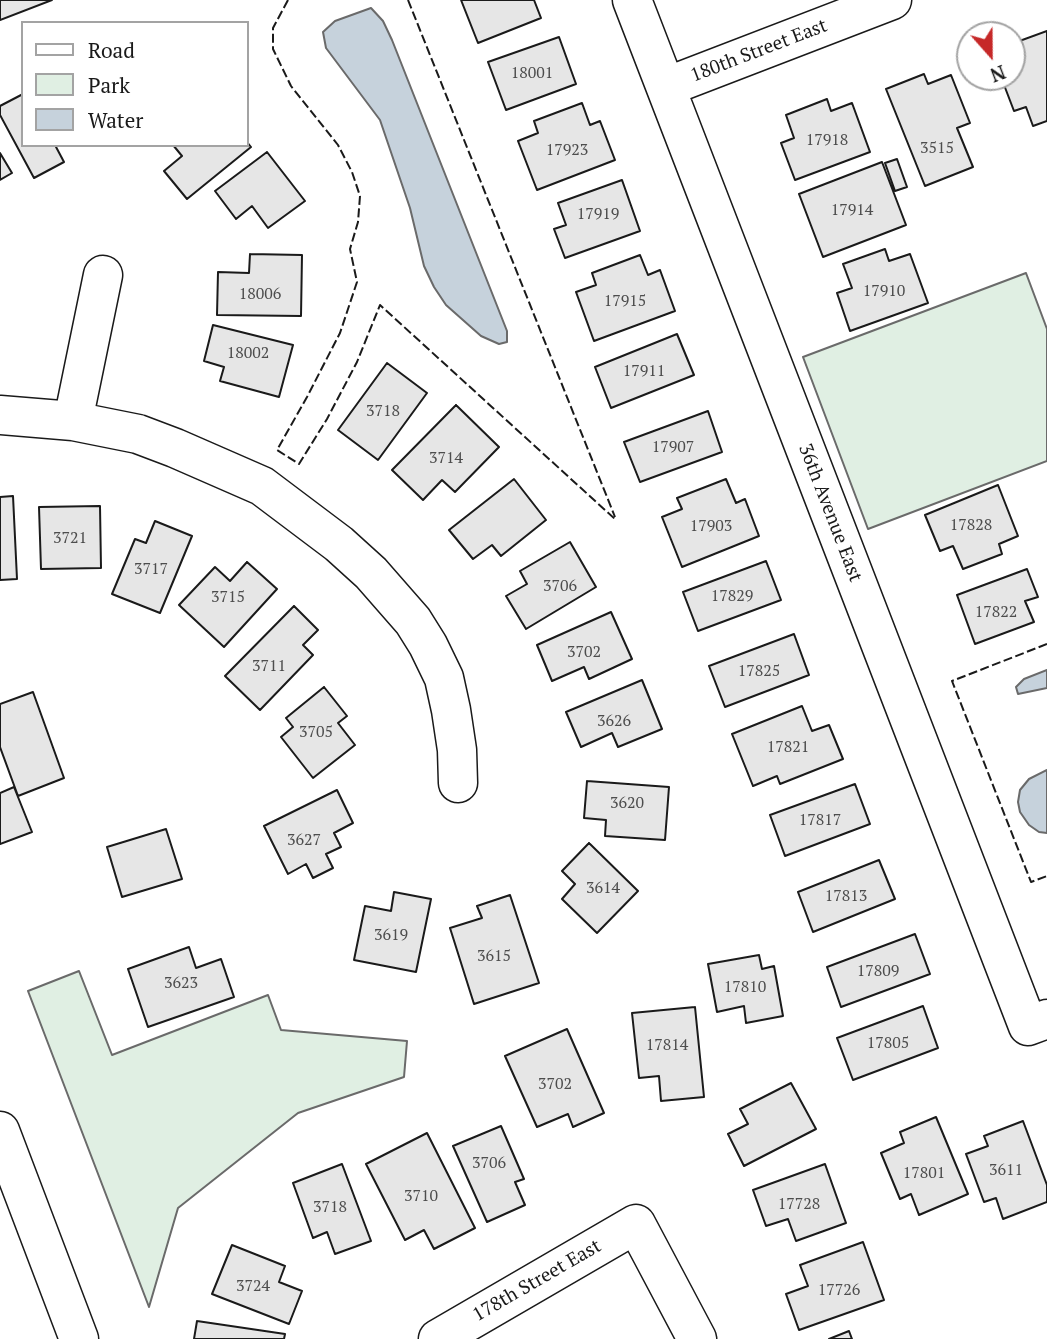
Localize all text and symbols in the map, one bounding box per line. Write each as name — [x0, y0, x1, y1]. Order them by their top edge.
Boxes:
street label: 180th Street East — [687, 14, 831, 88]
legend — [21, 21, 248, 147]
north arrow — [956, 21, 1026, 91]
text: Road — [88, 36, 135, 64]
text: N — [987, 60, 1009, 88]
house number: 18001 — [511, 63, 553, 83]
text: Park — [88, 71, 130, 99]
text: Water — [88, 106, 143, 134]
house number: 17918 — [806, 130, 848, 150]
house number: 3515 — [920, 138, 954, 158]
house number: 17923 — [546, 140, 588, 160]
house number: 17914 — [831, 200, 873, 220]
house number: 17919 — [577, 204, 619, 224]
house number: 17910 — [863, 281, 905, 301]
house number: 18006 — [239, 284, 281, 304]
house number: 17915 — [604, 291, 646, 311]
house number: 18002 — [227, 343, 269, 363]
house number: 17911 — [623, 361, 665, 381]
house number: 3718 — [366, 401, 400, 421]
house number: 17907 — [652, 437, 694, 457]
street label: 36th Avenue East — [793, 441, 867, 585]
house number: 3714 — [429, 448, 463, 468]
house number: 17828 — [950, 515, 992, 535]
house number: 17903 — [690, 516, 732, 536]
house number: 3721 — [53, 528, 87, 548]
house number: 3717 — [134, 559, 168, 579]
house number: 3706 — [543, 576, 577, 596]
house number: 17829 — [711, 586, 753, 606]
house number: 3715 — [211, 587, 245, 607]
house number: 17822 — [975, 602, 1017, 622]
house number: 3702 — [567, 642, 601, 662]
house number: 3711 — [252, 656, 286, 676]
house number: 17825 — [738, 661, 780, 681]
house number: 3626 — [597, 711, 631, 731]
house number: 3705 — [299, 722, 333, 742]
house number: 17821 — [767, 737, 809, 757]
house number: 3620 — [610, 793, 644, 813]
house number: 17817 — [799, 810, 841, 830]
house number: 3627 — [287, 830, 321, 850]
house number: 3614 — [586, 878, 620, 898]
house number: 17813 — [825, 886, 867, 906]
house number: 3619 — [374, 925, 408, 945]
house number: 3615 — [477, 946, 511, 966]
house number: 17809 — [857, 961, 899, 981]
house number: 3623 — [164, 973, 198, 993]
house number: 17810 — [724, 977, 766, 997]
house number: 17805 — [867, 1033, 909, 1053]
house number: 17814 — [646, 1035, 688, 1055]
house number: 3702 — [538, 1074, 572, 1094]
house number: 3706 — [472, 1153, 506, 1173]
house number: 3611 — [989, 1160, 1023, 1180]
house number: 17801 — [903, 1163, 945, 1183]
house number: 3710 — [404, 1186, 438, 1206]
house number: 17728 — [778, 1194, 820, 1214]
house number: 3718 — [313, 1197, 347, 1217]
street label: 178th Street East — [469, 1235, 605, 1327]
house number: 3724 — [236, 1276, 270, 1296]
house number: 17726 — [818, 1280, 860, 1300]

